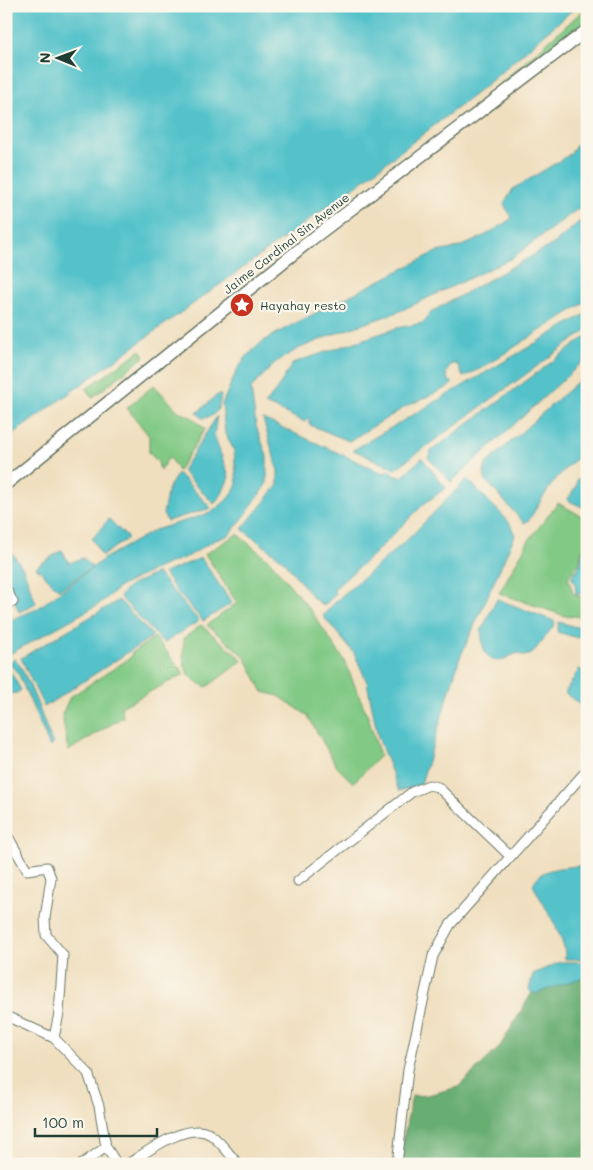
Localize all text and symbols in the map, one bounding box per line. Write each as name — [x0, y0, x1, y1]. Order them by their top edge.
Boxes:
north arrow — [32, 32, 82, 82]
text: N — [35, 52, 54, 63]
street label: Jaime Cardinal Sin Avenue — [220, 189, 352, 297]
place icon: Hayahay resto — [229, 292, 255, 318]
place label: Hayahay resto — [260, 297, 346, 313]
scale bar — [35, 1105, 158, 1137]
text: 100 m — [42, 1112, 84, 1132]

